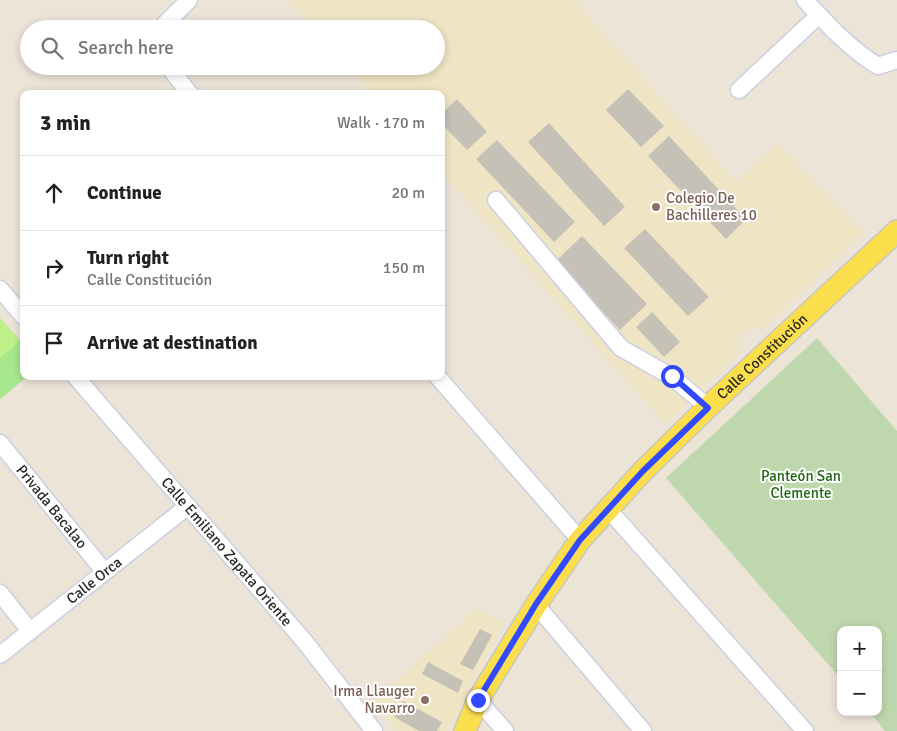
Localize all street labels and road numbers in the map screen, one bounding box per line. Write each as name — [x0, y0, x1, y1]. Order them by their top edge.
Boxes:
street label: Calle Constitución — [713, 310, 811, 403]
street label: Privada Bacalao — [12, 461, 91, 552]
street label: Calle Emiliano Zapata Oriente — [157, 473, 296, 630]
street label: Calle Orca — [63, 553, 125, 608]

